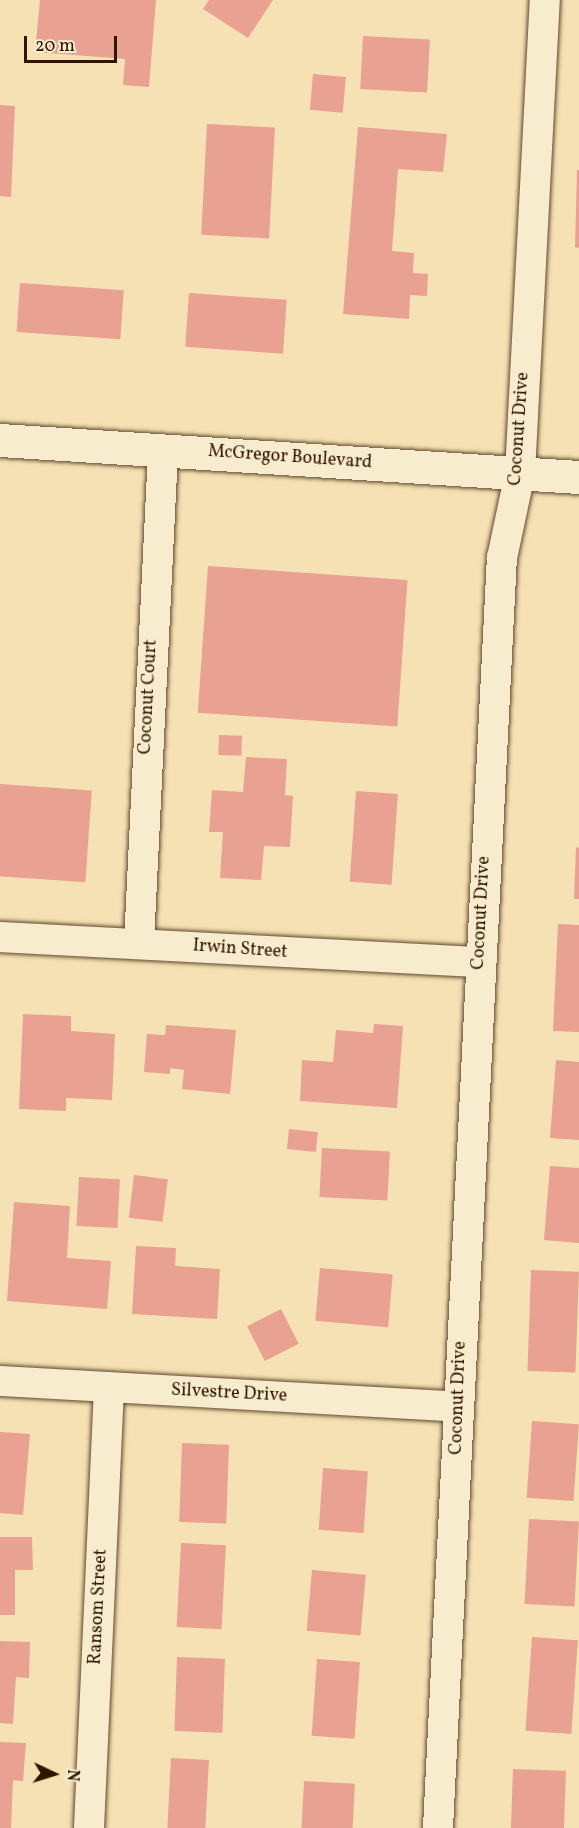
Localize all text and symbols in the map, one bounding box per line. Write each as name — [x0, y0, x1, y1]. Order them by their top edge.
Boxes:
scale bar — [27, 24, 120, 62]
text: 20 m — [35, 34, 75, 59]
street label: Coconut Drive — [505, 372, 535, 486]
street label: McGregor Boulevard — [207, 441, 373, 475]
street label: Coconut Court — [135, 639, 163, 755]
street label: Coconut Drive — [468, 856, 496, 970]
street label: Irwin Street — [192, 936, 288, 964]
street label: Coconut Drive — [446, 1341, 472, 1455]
street label: Silvestre Drive — [170, 1380, 288, 1408]
street label: Ransom Street — [85, 1549, 113, 1665]
north arrow — [24, 1744, 84, 1804]
text: N — [61, 1769, 83, 1782]

